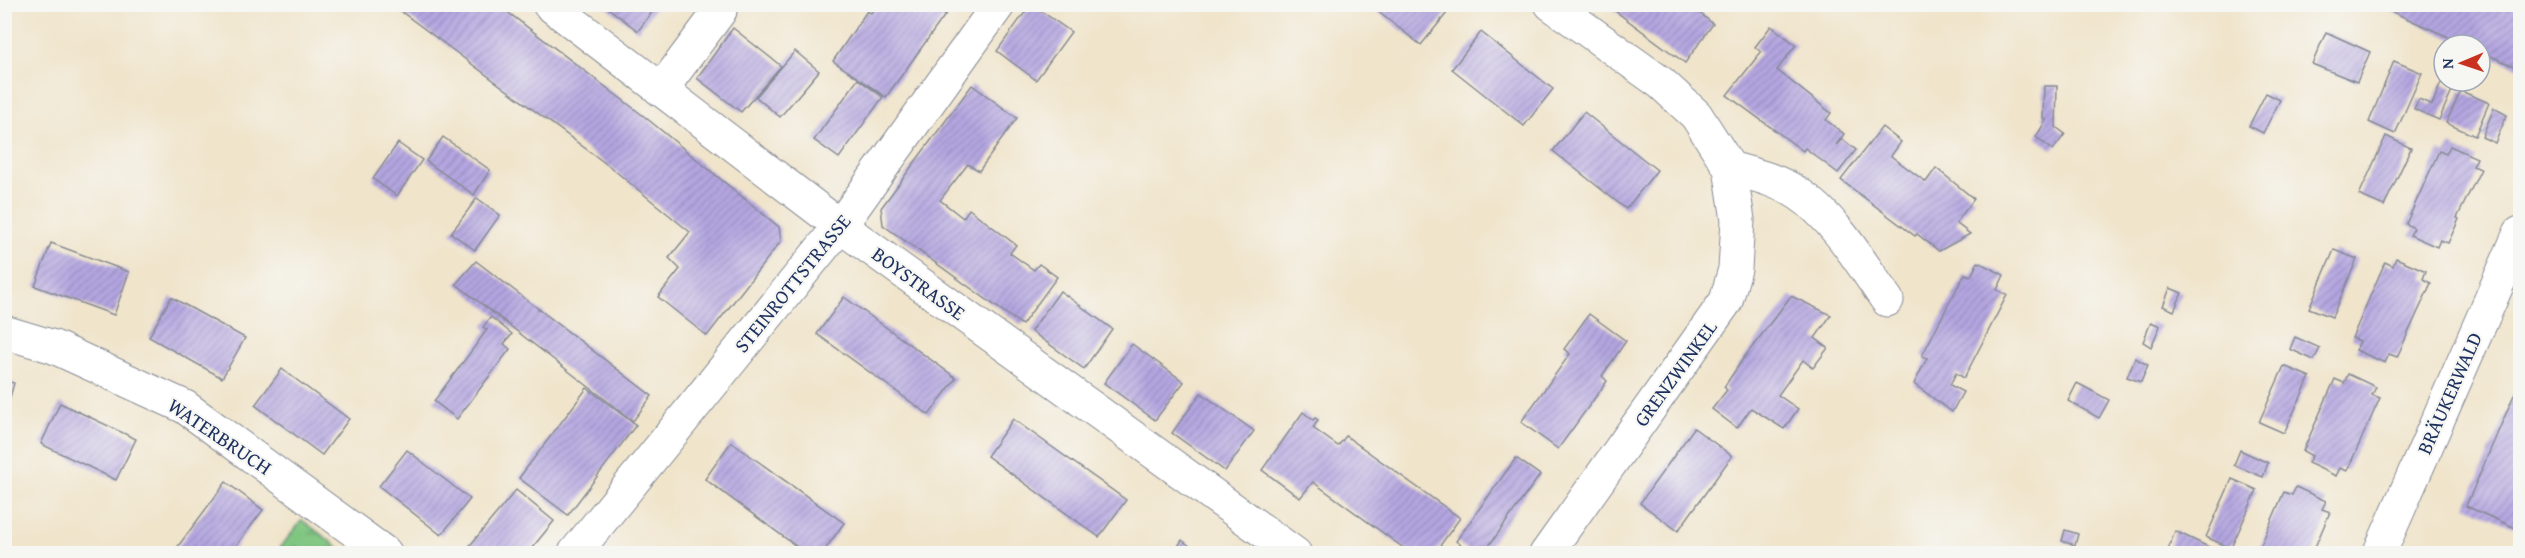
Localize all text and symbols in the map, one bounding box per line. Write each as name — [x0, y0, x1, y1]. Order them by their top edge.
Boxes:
north arrow — [2432, 33, 2492, 93]
text: N — [2435, 57, 2459, 69]
street label: STEINROTTSTRASSE — [727, 208, 857, 358]
street label: BOYSTRASSE — [866, 239, 972, 327]
street label: GRENZWINKEL — [1627, 314, 1724, 432]
street label: BRÄUKERWALD — [2409, 327, 2489, 459]
street label: WATERBRUCH — [162, 391, 278, 481]

